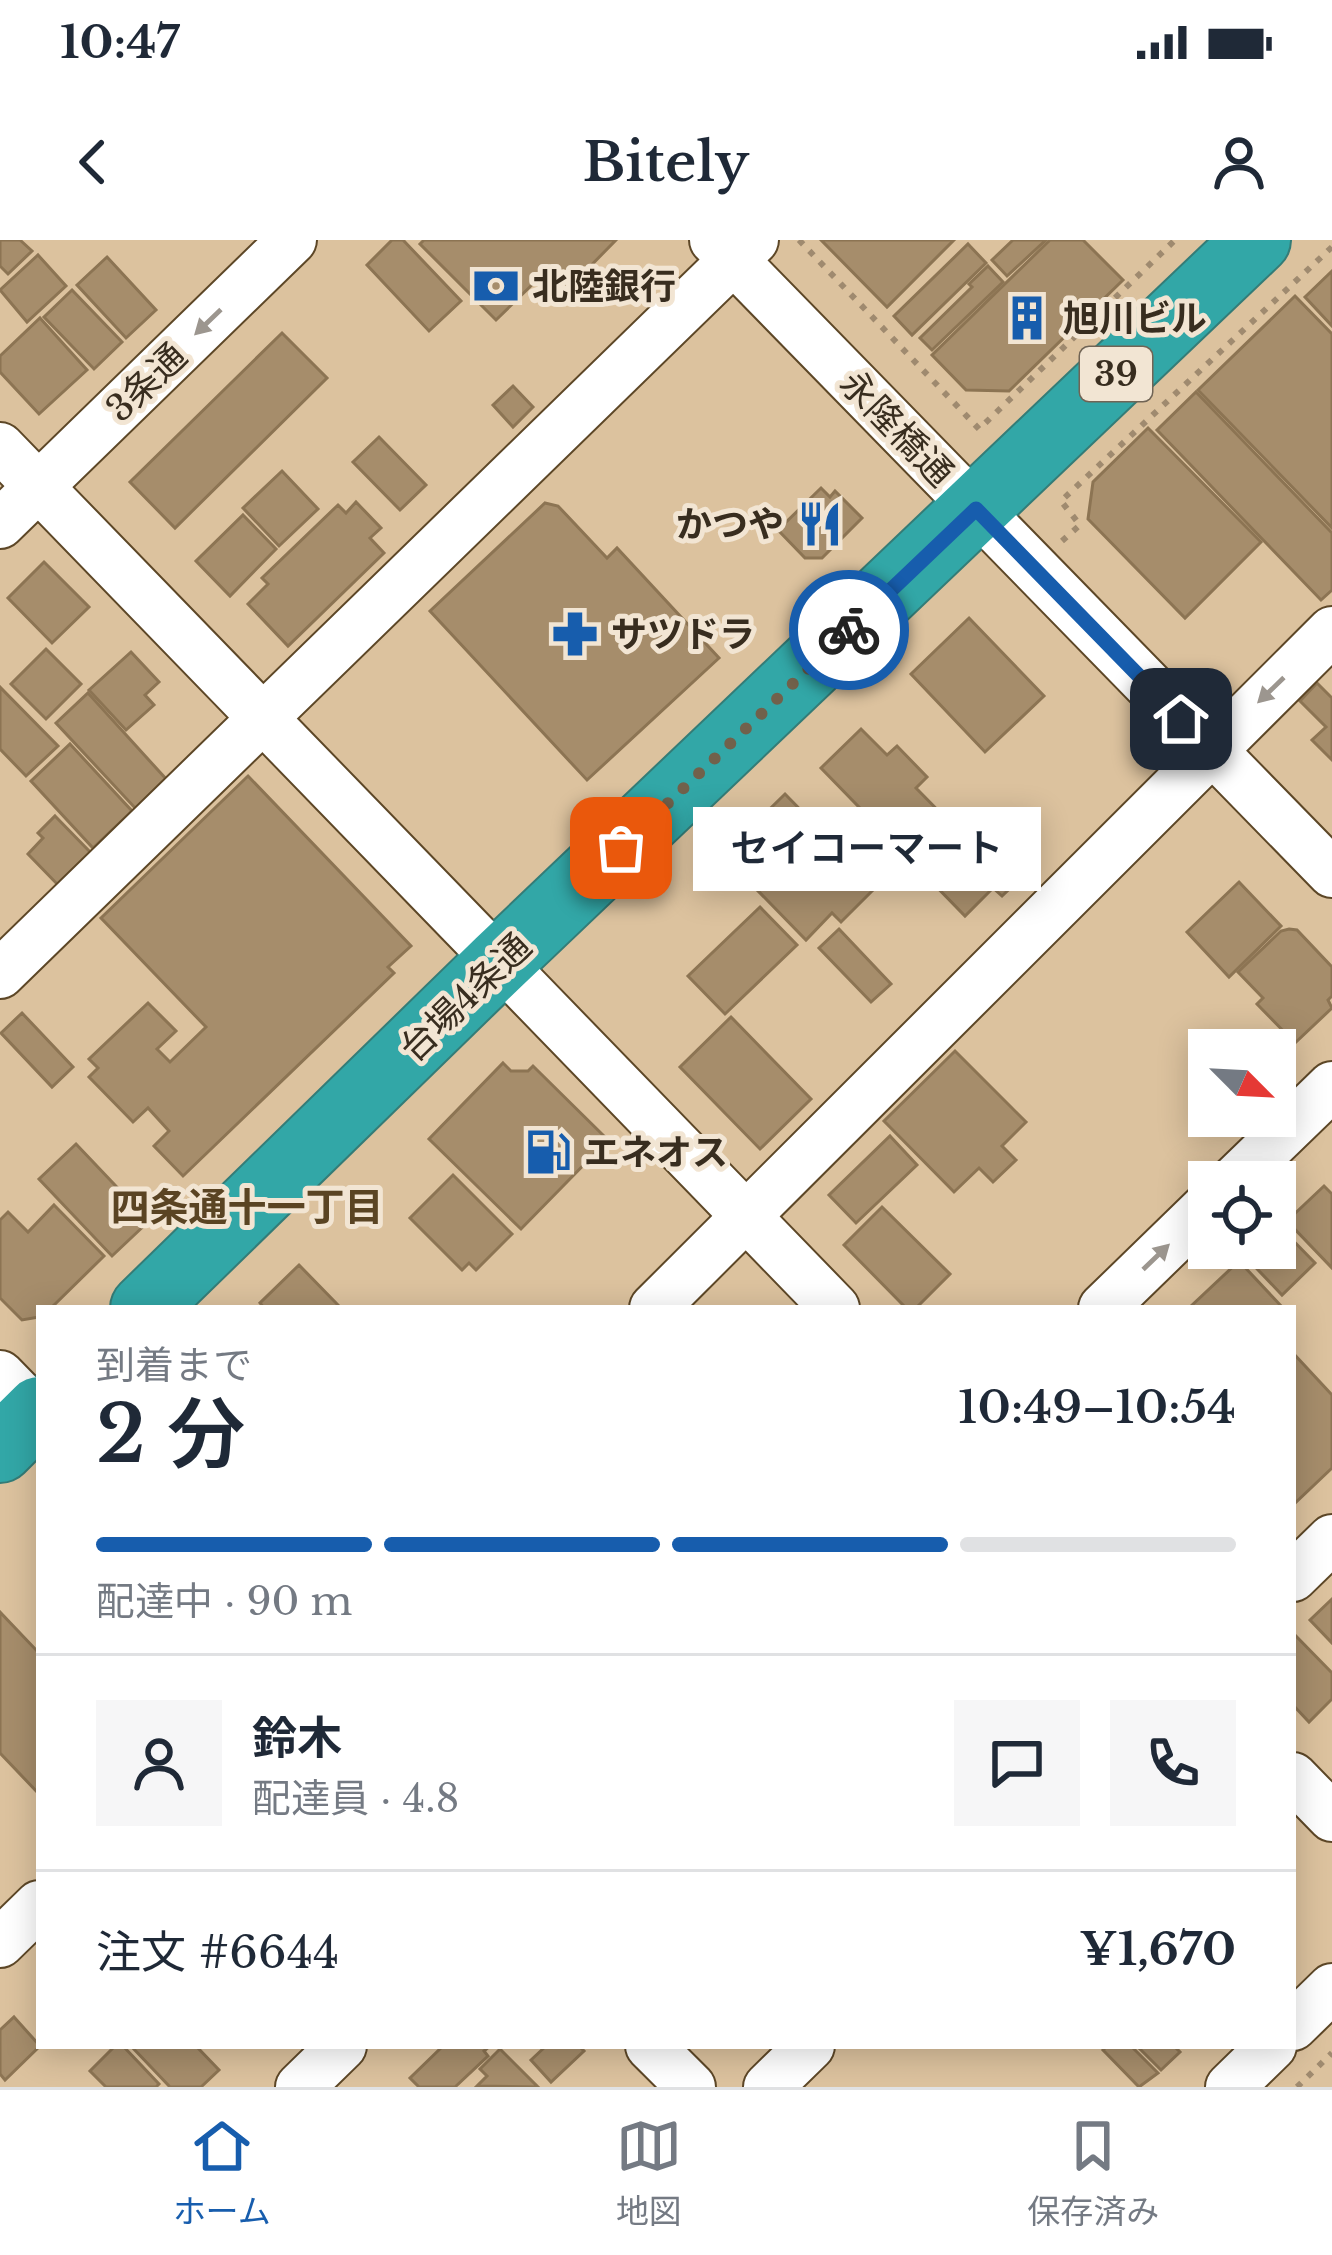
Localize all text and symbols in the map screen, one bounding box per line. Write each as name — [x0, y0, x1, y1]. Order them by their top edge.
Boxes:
text: 10:47 — [60, 14, 179, 70]
icon: back — [60, 129, 126, 195]
text: Bitely — [583, 129, 749, 196]
icon: person — [1206, 129, 1272, 195]
bank icon: 北陸銀行 — [471, 261, 521, 311]
place label: 北陸銀行 — [532, 264, 676, 309]
building icon: 旭川ビル — [1002, 293, 1052, 343]
place label: 旭川ビル — [1063, 296, 1207, 341]
one-way arrow — [194, 307, 223, 335]
street label: 3条通 — [97, 333, 196, 431]
road number: 39 — [1080, 347, 1152, 401]
street label: 永隆橋通 — [830, 361, 963, 496]
restaurant icon: かつや — [795, 499, 845, 549]
place label: かつや — [676, 502, 784, 547]
courier — [789, 570, 909, 690]
icon: bike — [816, 597, 882, 663]
pharmacy icon: サツドラ — [550, 609, 600, 659]
place label: サツドラ — [611, 612, 755, 657]
pin — [1130, 668, 1232, 770]
one-way arrow — [1257, 676, 1286, 704]
icon: home — [1148, 686, 1214, 752]
pin — [570, 797, 672, 899]
callout: セイコーマート — [693, 806, 1041, 890]
icon: bag — [588, 815, 654, 881]
text: セイコーマート — [730, 824, 1004, 873]
street label: 台場4条通 — [390, 924, 540, 1071]
north arrow — [1188, 1029, 1296, 1137]
map controls — [1188, 1029, 1296, 1269]
fuel station icon: エネオス — [523, 1127, 573, 1177]
place label: エネオス — [584, 1130, 728, 1175]
button: locate — [1188, 1161, 1296, 1269]
district label: 四条通十一丁目 — [110, 1183, 384, 1232]
one-way arrow — [1141, 1243, 1170, 1271]
text: 到着まで — [96, 1341, 252, 1390]
text: 10:49–10:54 — [958, 1379, 1236, 1435]
text: 2 分 — [96, 1386, 245, 1483]
text: 配達中 · 90 m — [96, 1577, 352, 1626]
button: person — [96, 1700, 222, 1826]
button: chat — [954, 1700, 1080, 1826]
button: phone — [1110, 1700, 1236, 1826]
text: 鈴木 — [252, 1710, 342, 1766]
text: 配達員 · 4.8 — [252, 1774, 459, 1823]
text: ¥1,670 — [1079, 1921, 1236, 1977]
text: 注文 #6644 — [96, 1924, 339, 1980]
tab: ホーム — [173, 2113, 271, 2233]
tab: 地図 — [616, 2113, 682, 2233]
tab: 保存済み — [1027, 2113, 1159, 2233]

